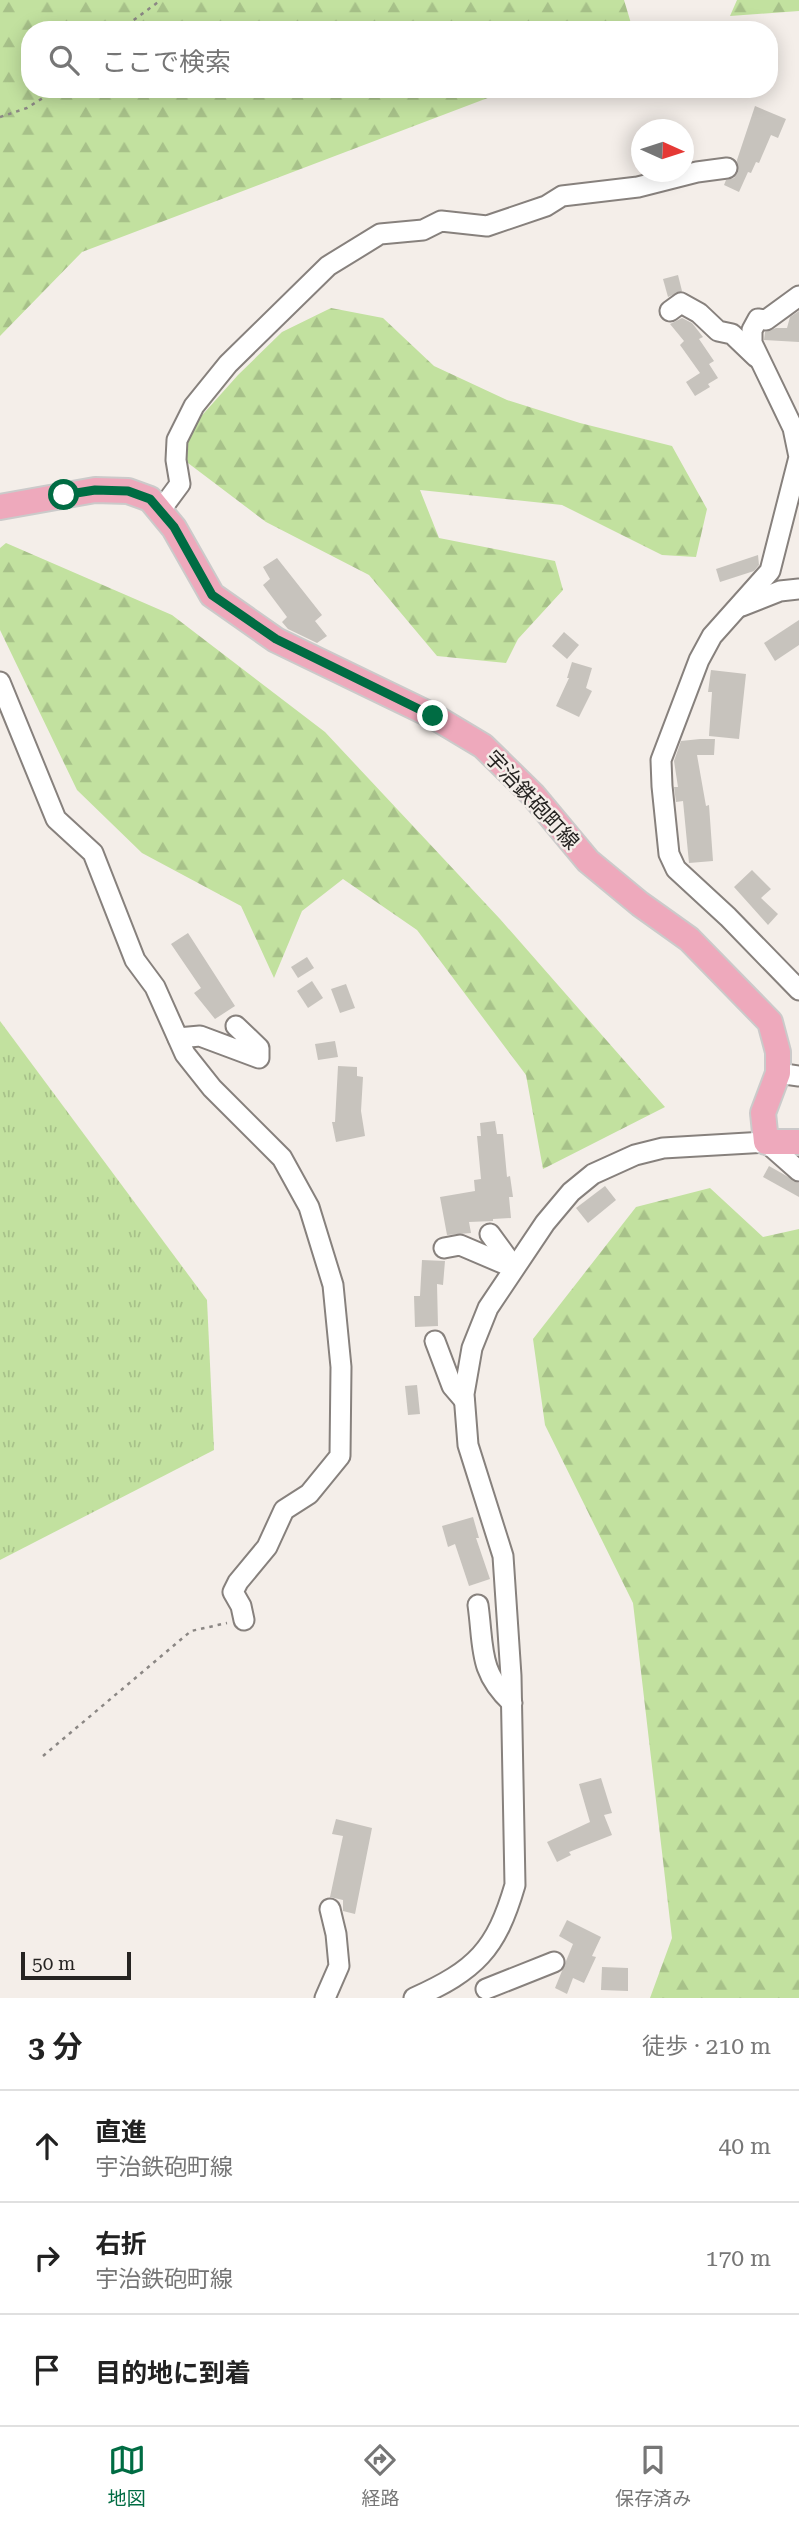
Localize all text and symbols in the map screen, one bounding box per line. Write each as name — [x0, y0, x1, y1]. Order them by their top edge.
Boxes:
search box — [21, 21, 778, 98]
icon: search — [45, 41, 83, 79]
text: ここで検索 — [101, 47, 231, 77]
north arrow — [631, 119, 694, 182]
route start — [48, 479, 79, 510]
route end — [417, 700, 448, 731]
street label: 宇治鉄砲町線 — [480, 746, 584, 854]
scale bar — [21, 1949, 131, 1981]
text: 50 m — [32, 1952, 75, 1975]
text: 3 分 — [28, 2029, 82, 2064]
text: 徒歩 · 210 m — [642, 2033, 771, 2060]
text: 直進 — [95, 2117, 147, 2147]
icon: ahead — [28, 2127, 66, 2165]
text: 40 m — [718, 2133, 771, 2160]
text: 宇治鉄砲町線 — [95, 2154, 233, 2181]
text: 右折 — [95, 2229, 147, 2259]
icon: right — [28, 2239, 66, 2277]
text: 170 m — [706, 2245, 771, 2272]
text: 宇治鉄砲町線 — [95, 2266, 233, 2293]
icon: arrive — [28, 2351, 66, 2389]
text: 目的地に到着 — [95, 2358, 251, 2388]
tab: 地図 — [108, 2441, 146, 2510]
tab: 経路 — [361, 2441, 399, 2510]
tab: 保存済み — [615, 2441, 691, 2510]

